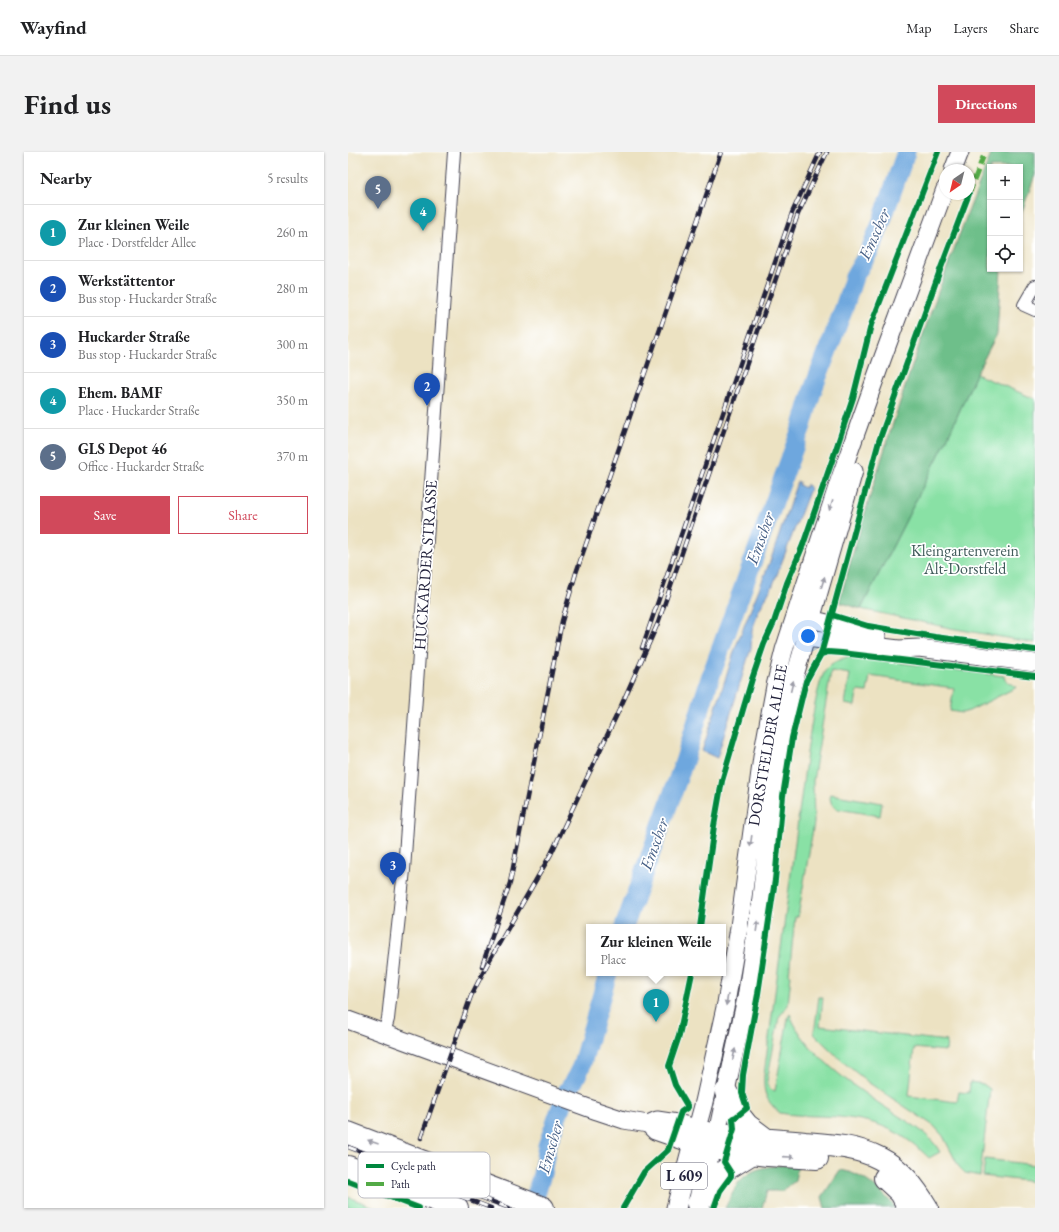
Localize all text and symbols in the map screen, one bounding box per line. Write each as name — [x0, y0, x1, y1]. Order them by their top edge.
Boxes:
text: Wayfind — [20, 15, 87, 40]
text: Map — [906, 19, 931, 37]
text: Layers — [953, 19, 988, 37]
text: Share — [1010, 19, 1039, 37]
button: Directions — [938, 85, 1035, 123]
text: Find us — [24, 86, 111, 122]
north arrow — [939, 164, 975, 200]
map controls — [987, 164, 1023, 272]
button: + — [987, 164, 1023, 200]
text: Nearby — [40, 167, 92, 189]
text: 5 results — [267, 170, 308, 187]
pin: 5 — [365, 176, 391, 209]
pin: 4 — [410, 198, 436, 231]
button: − — [987, 200, 1023, 236]
water label: Emscher — [853, 204, 896, 264]
text: Zur kleinen Weile — [78, 215, 189, 234]
text: 1 — [50, 224, 56, 241]
text: 260 m — [277, 224, 308, 241]
text: Place · Dorstfelder Allee — [78, 234, 196, 251]
button: locate — [987, 236, 1023, 272]
text: Werkstättentor — [78, 271, 175, 290]
text: 2 — [50, 280, 56, 297]
text: 280 m — [277, 280, 308, 297]
text: Bus stop · Huckarder Straße — [78, 290, 217, 307]
text: Huckarder Straße — [78, 327, 190, 346]
text: 3 — [50, 336, 56, 353]
text: 300 m — [277, 336, 308, 353]
text: Bus stop · Huckarder Straße — [78, 346, 217, 363]
pin: 2 — [414, 373, 440, 406]
text: Ehem. BAMF — [78, 383, 163, 402]
text: 4 — [50, 392, 56, 409]
text: 350 m — [277, 392, 308, 409]
text: Place · Huckarder Straße — [78, 402, 200, 419]
text: GLS Depot 46 — [78, 439, 167, 458]
text: 5 — [50, 448, 56, 465]
text: 370 m — [277, 448, 308, 465]
text: Office · Huckarder Straße — [78, 458, 204, 475]
street label: HUCKARDER STRASSE — [409, 479, 442, 651]
button: Save — [40, 496, 170, 534]
button: Share — [178, 496, 308, 534]
one-way arrow — [828, 499, 834, 511]
water label: Emscher — [740, 508, 780, 568]
park label: Kleingartenverein Alt-Dorstfeld — [911, 540, 1020, 579]
one-way arrow — [820, 576, 826, 588]
your location — [798, 626, 818, 646]
street label: DORSTFELDER ALLEE — [743, 663, 792, 828]
one-way arrow — [790, 680, 796, 693]
water label: Emscher — [634, 814, 674, 874]
one-way arrow — [748, 835, 754, 847]
pin: 3 — [380, 852, 406, 885]
one-way arrow — [754, 920, 760, 932]
popup — [586, 924, 726, 976]
text: Zur kleinen Weile — [600, 932, 712, 951]
text: Place — [600, 951, 626, 968]
pin: 1 — [643, 989, 669, 1022]
one-way arrow — [723, 994, 729, 1006]
one-way arrow — [732, 1047, 738, 1060]
water label: Emscher — [532, 1117, 568, 1177]
one-way arrow — [367, 1138, 379, 1144]
legend — [358, 1152, 490, 1198]
one-way arrow — [783, 1153, 796, 1160]
text: Cycle path — [391, 1159, 436, 1173]
road number: L 609 — [661, 1163, 707, 1189]
text: Path — [391, 1177, 410, 1191]

